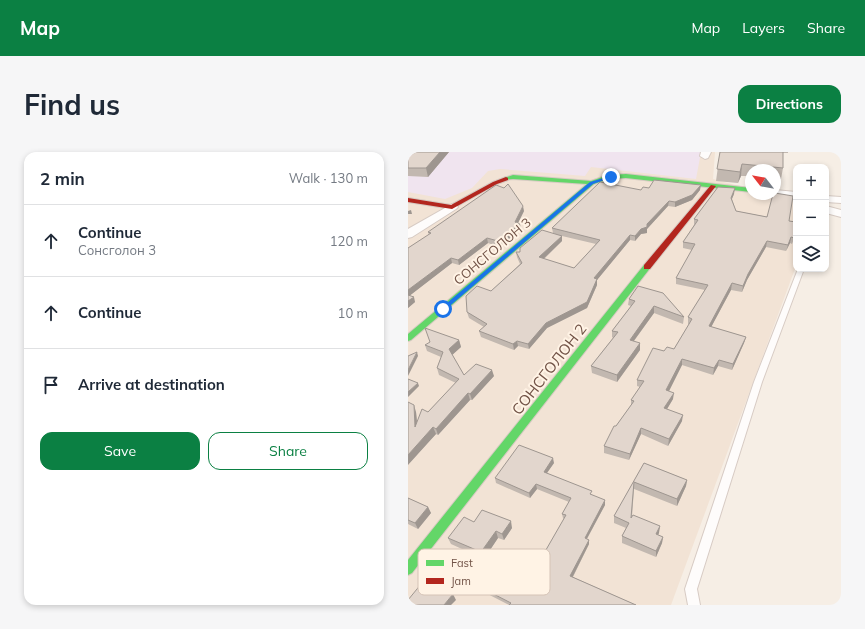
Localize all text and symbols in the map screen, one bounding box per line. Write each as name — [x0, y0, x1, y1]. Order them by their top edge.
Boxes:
text: Map — [20, 16, 60, 40]
text: Map — [691, 19, 720, 37]
text: Layers — [742, 19, 785, 37]
text: Share — [807, 19, 845, 37]
button: Directions — [738, 85, 841, 123]
text: Find us — [24, 87, 120, 122]
north arrow — [745, 164, 781, 200]
map controls — [793, 164, 829, 272]
button: + — [793, 164, 829, 200]
text: 2 min — [40, 168, 85, 189]
route end — [602, 168, 620, 186]
text: Walk · 130 m — [289, 170, 368, 186]
button: − — [793, 200, 829, 236]
street label: СОНСГОЛОН 3 — [450, 214, 534, 288]
text: Continue — [78, 223, 141, 242]
icon: ahead — [40, 230, 62, 252]
text: 120 m — [330, 233, 368, 249]
button: layers — [793, 236, 829, 272]
text: Сонсголон 3 — [78, 242, 156, 258]
route start — [434, 300, 452, 318]
icon: ahead — [40, 302, 62, 324]
text: Continue — [78, 303, 141, 322]
text: 10 m — [338, 305, 368, 321]
street label: СОНСГОЛОН 2 — [507, 320, 591, 418]
icon: arrive — [40, 374, 62, 396]
text: Arrive at destination — [78, 375, 225, 394]
button: Save — [40, 432, 200, 470]
button: Share — [208, 432, 368, 470]
legend — [418, 549, 550, 595]
text: Fast — [451, 556, 473, 570]
text: Jam — [451, 574, 471, 588]

